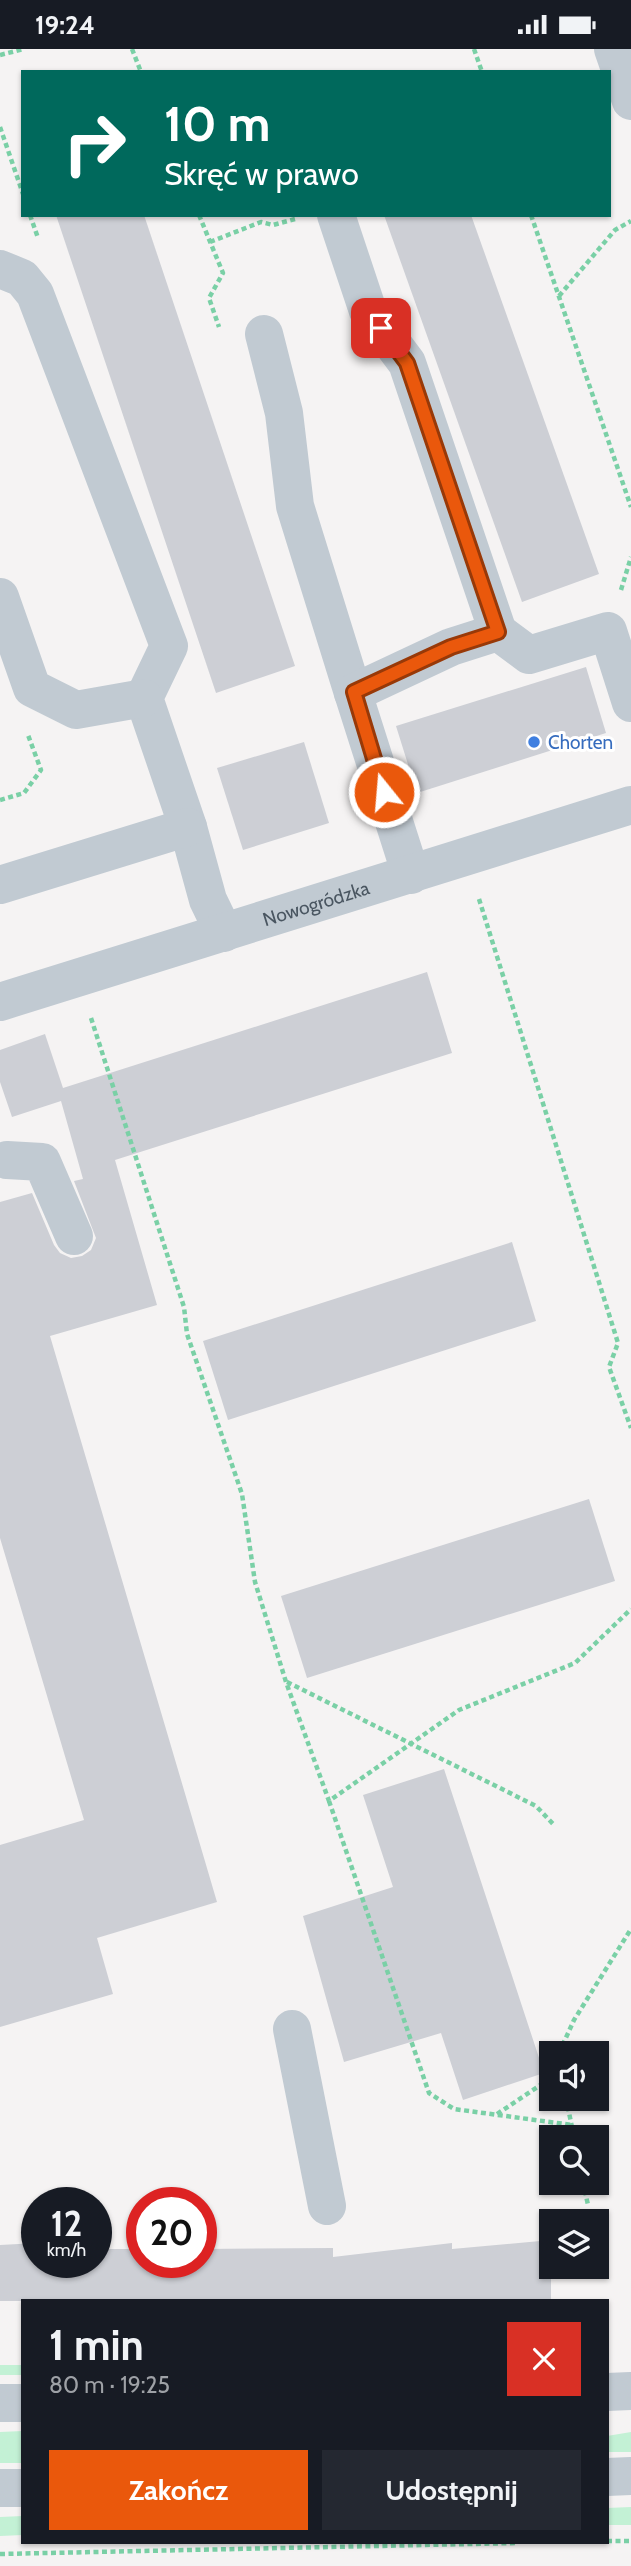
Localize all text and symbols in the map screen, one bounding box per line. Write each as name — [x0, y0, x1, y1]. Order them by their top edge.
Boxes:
text: 19:24 — [35, 9, 95, 41]
text: 10 m — [164, 94, 270, 153]
icon: right — [49, 98, 140, 189]
text: Skręć w prawo — [164, 154, 359, 193]
pin — [351, 298, 411, 358]
icon: arrive — [362, 309, 400, 347]
place label: Chorten — [548, 731, 613, 754]
marker: Chorten — [526, 734, 542, 750]
position arrow — [347, 755, 421, 829]
street label: Nowogródzka — [260, 876, 372, 931]
map controls — [539, 2041, 609, 2279]
button: sound — [539, 2041, 609, 2111]
button: search — [539, 2125, 609, 2195]
speed limit sign: 20 — [126, 2187, 217, 2278]
text: 12 — [51, 2202, 82, 2245]
button: layers — [539, 2209, 609, 2279]
text: km/h — [47, 2239, 86, 2261]
text: 1 min — [49, 2319, 144, 2371]
button: close — [507, 2322, 581, 2396]
text: 80 m · 19:25 — [49, 2371, 170, 2399]
button: Zakończ — [49, 2450, 308, 2530]
button: Udostępnij — [322, 2450, 581, 2530]

